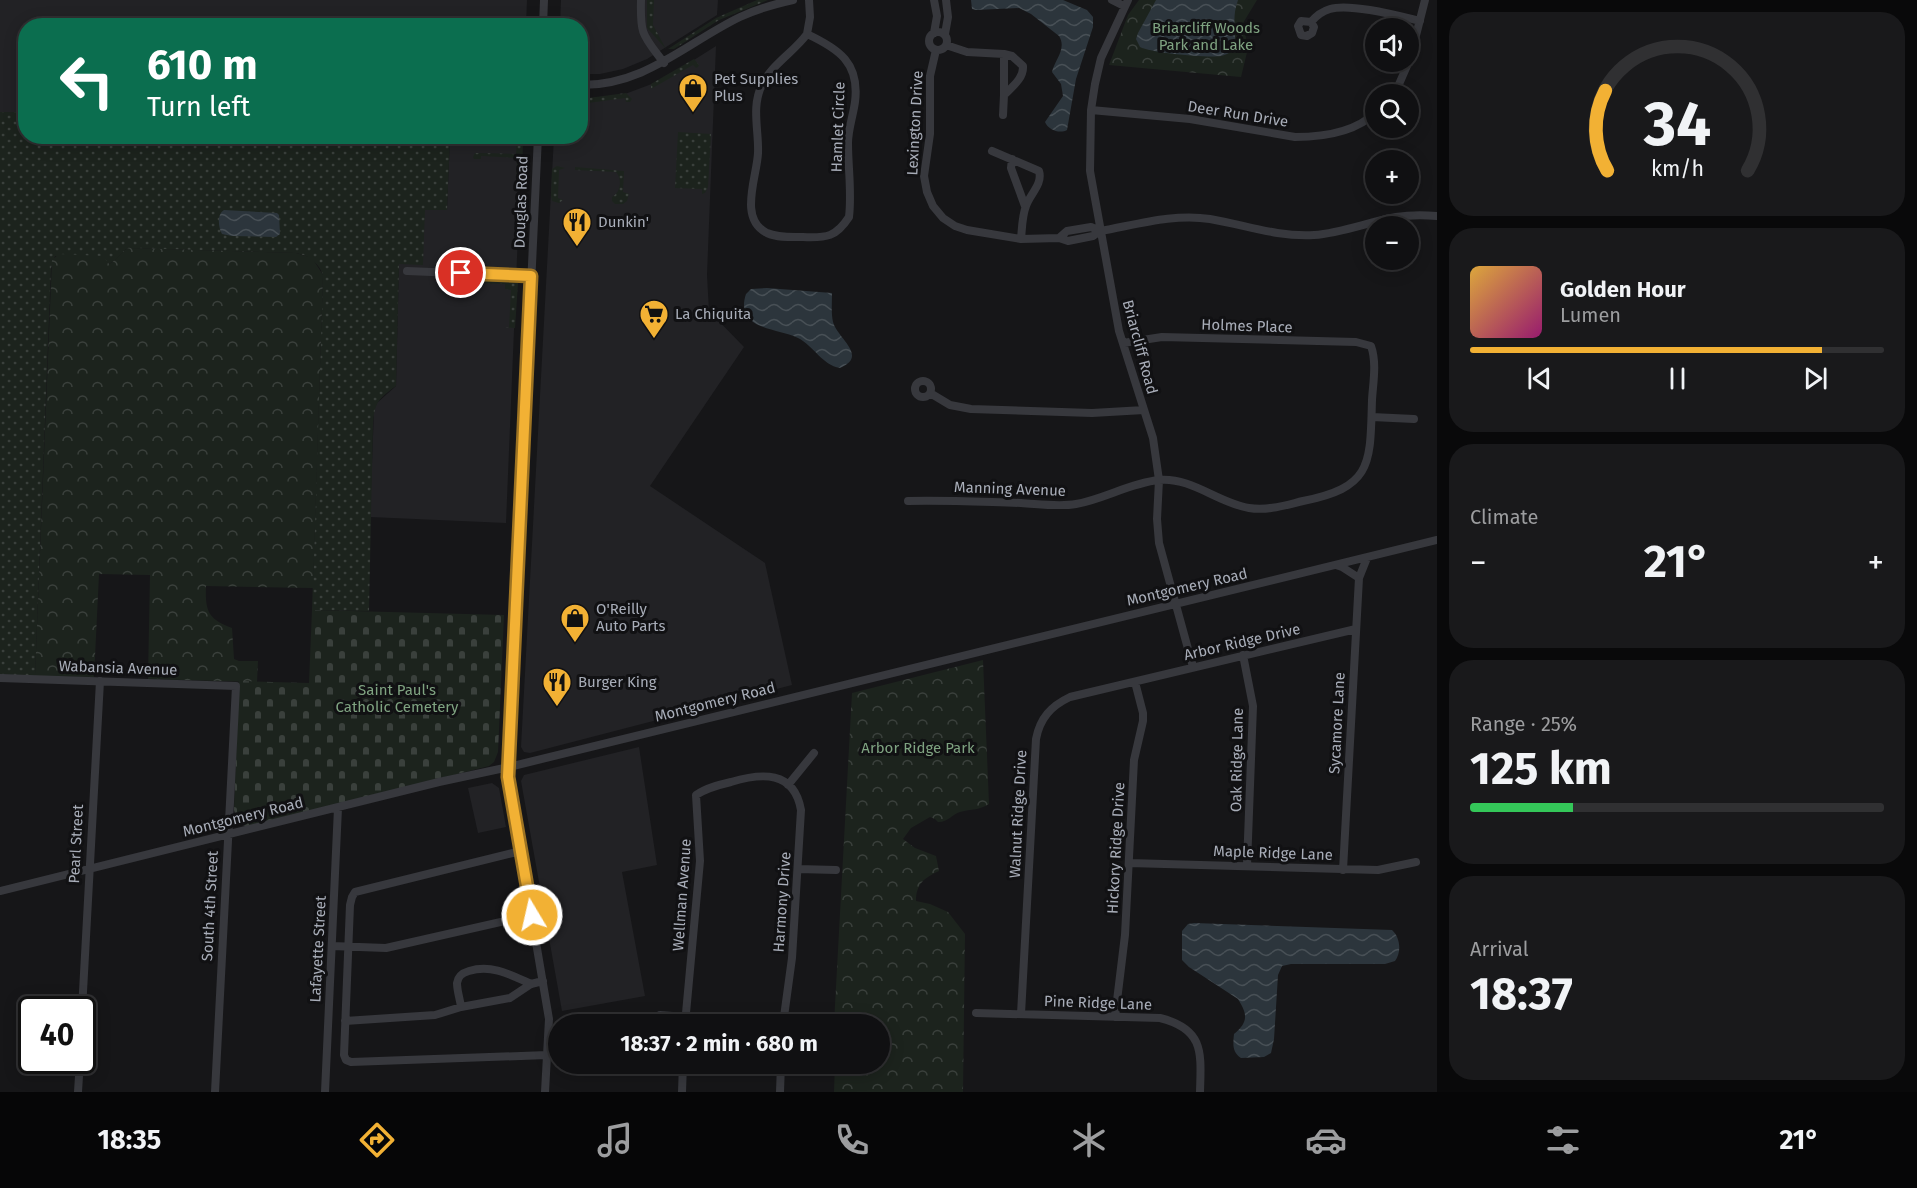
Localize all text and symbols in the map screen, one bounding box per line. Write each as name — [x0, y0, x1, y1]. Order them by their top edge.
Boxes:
map controls — [1365, 18, 1419, 270]
button: sound — [1365, 18, 1419, 72]
park label: Briarcliff Woods Park and Lake — [1152, 19, 1260, 54]
text: 610 m — [147, 40, 258, 90]
icon: left — [48, 42, 126, 120]
place label: Pet Supplies Plus — [714, 70, 798, 105]
street label: Lexington Drive — [903, 70, 927, 176]
shop icon: Pet Supplies Plus — [677, 72, 709, 114]
street label: Hamlet Circle — [827, 81, 849, 173]
button: search — [1365, 84, 1419, 138]
text: 34 — [1642, 87, 1711, 162]
text: Turn left — [147, 91, 250, 123]
street label: Deer Run Drive — [1186, 97, 1290, 131]
button: + — [1365, 150, 1419, 204]
street label: Douglas Road — [510, 155, 532, 249]
text: km/h — [1650, 156, 1704, 182]
restaurant icon: Dunkin' — [561, 206, 593, 248]
place label: Dunkin' — [598, 213, 649, 231]
button: − — [1365, 216, 1419, 270]
pin — [435, 247, 486, 298]
icon: arrive — [444, 256, 477, 289]
text: Golden Hour — [1560, 276, 1686, 303]
supermarket icon: La Chiquita — [638, 298, 670, 340]
street label: Briarcliff Road — [1119, 298, 1161, 396]
text: Lumen — [1560, 303, 1621, 327]
place label: La Chiquita — [675, 305, 751, 323]
street label: Holmes Place — [1201, 315, 1293, 337]
icon: previous — [1523, 362, 1556, 395]
icon: pause — [1661, 362, 1694, 395]
icon: next — [1799, 362, 1832, 395]
street label: Manning Avenue — [954, 478, 1066, 500]
text: Climate — [1470, 505, 1538, 529]
text: 21° — [1644, 535, 1710, 589]
text: − — [1470, 543, 1487, 583]
text: + — [1868, 543, 1884, 583]
street label: Montgomery Road — [1125, 564, 1249, 610]
place label: O'Reilly Auto Parts — [596, 600, 666, 635]
shop icon: O'Reilly Auto Parts — [559, 602, 591, 644]
street label: Arbor Ridge Drive — [1182, 620, 1302, 664]
street label: Wabansia Avenue — [58, 657, 178, 679]
restaurant icon: Burger King — [541, 666, 573, 708]
street label: Sycamore Lane — [1325, 672, 1349, 774]
place label: Burger King — [578, 673, 657, 691]
street label: Montgomery Road — [653, 678, 777, 726]
park label: Saint Paul's Catholic Cemetery — [336, 681, 459, 716]
street label: Oak Ridge Lane — [1227, 708, 1247, 812]
text: Range · 25% — [1470, 712, 1577, 736]
park label: Arbor Ridge Park — [861, 739, 975, 757]
text: 125 km — [1470, 742, 1612, 796]
street label: Walnut Ridge Drive — [1006, 749, 1030, 879]
street label: Hickory Ridge Drive — [1104, 782, 1128, 914]
street label: Montgomery Road — [181, 793, 305, 841]
street label: Pearl Street — [65, 803, 87, 884]
street label: Wellman Avenue — [669, 838, 695, 952]
street label: Maple Ridge Lane — [1213, 842, 1333, 864]
street label: South 4th Street — [198, 850, 222, 962]
street label: Harmony Drive — [769, 851, 795, 953]
position arrow — [500, 883, 564, 947]
street label: Lafayette Street — [306, 894, 330, 1003]
text: Arrival — [1470, 937, 1529, 961]
text: 18:37 — [1470, 967, 1573, 1021]
street label: Pine Ridge Lane — [1044, 992, 1152, 1014]
speed limit sign: 40 — [18, 996, 96, 1074]
text: 18:37 · 2 min · 680 m — [620, 1030, 818, 1057]
icon: directions — [356, 1119, 398, 1161]
icon: music — [594, 1119, 636, 1161]
icon: phone — [831, 1119, 873, 1161]
icon: climate — [1068, 1119, 1110, 1161]
icon: car — [1305, 1119, 1347, 1161]
icon: filters — [1542, 1119, 1584, 1161]
text: 18:35 — [98, 1124, 161, 1156]
text: 21° — [1779, 1124, 1819, 1156]

